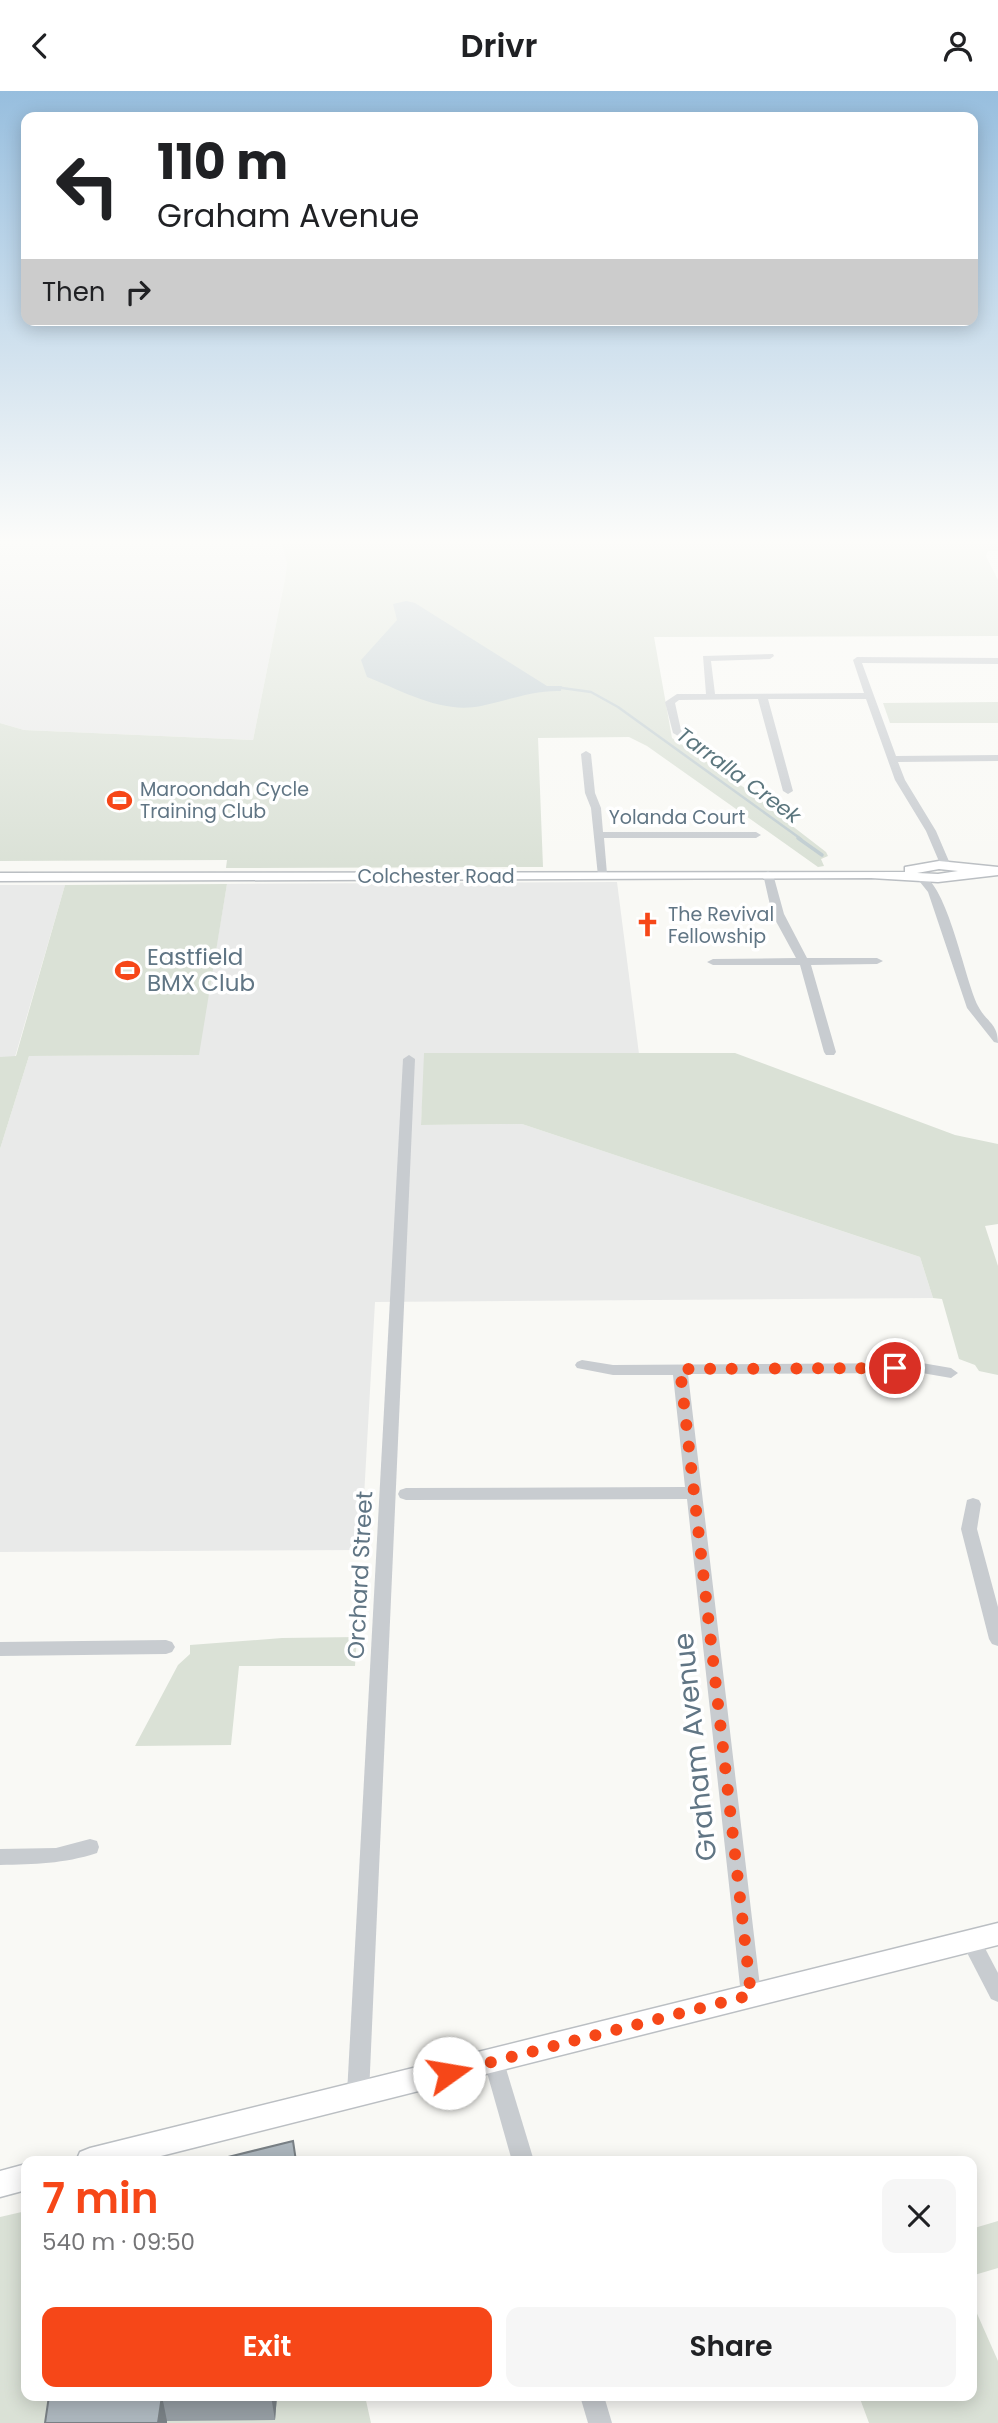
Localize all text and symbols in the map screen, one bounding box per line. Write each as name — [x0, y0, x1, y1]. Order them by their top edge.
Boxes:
text: Drivr — [461, 23, 537, 68]
icon: back — [21, 27, 59, 65]
icon: person — [939, 27, 977, 65]
text: 110 m — [157, 128, 288, 196]
icon: left — [42, 140, 133, 231]
text: Graham Avenue — [157, 193, 419, 238]
icon: right — [119, 273, 157, 311]
text: Then — [42, 274, 105, 310]
water label: Tarralla Creek — [671, 720, 808, 831]
place label: Maroondah Cycle Training Club — [140, 776, 309, 825]
sports icon: Maroondah Cycle Training Club — [106, 786, 134, 814]
street label: Yolanda Court — [609, 804, 745, 831]
street label: Colchester Road — [357, 863, 515, 890]
place label: The Revival Fellowship — [668, 901, 774, 950]
church icon: The Revival Fellowship — [634, 911, 662, 939]
place label: Eastfield BMX Club — [147, 941, 255, 999]
sports icon: Eastfield BMX Club — [113, 956, 141, 984]
pin — [865, 1338, 925, 1398]
icon: arrive — [876, 1349, 914, 1387]
street label: Orchard Street — [340, 1490, 380, 1660]
street label: Graham Avenue — [664, 1631, 726, 1863]
position arrow — [412, 2036, 486, 2110]
text: 7 min — [42, 2169, 158, 2228]
button: close — [882, 2179, 956, 2253]
text: 540 m · 09:50 — [42, 2226, 195, 2258]
button: Exit — [42, 2307, 492, 2387]
button: Share — [506, 2307, 956, 2387]

